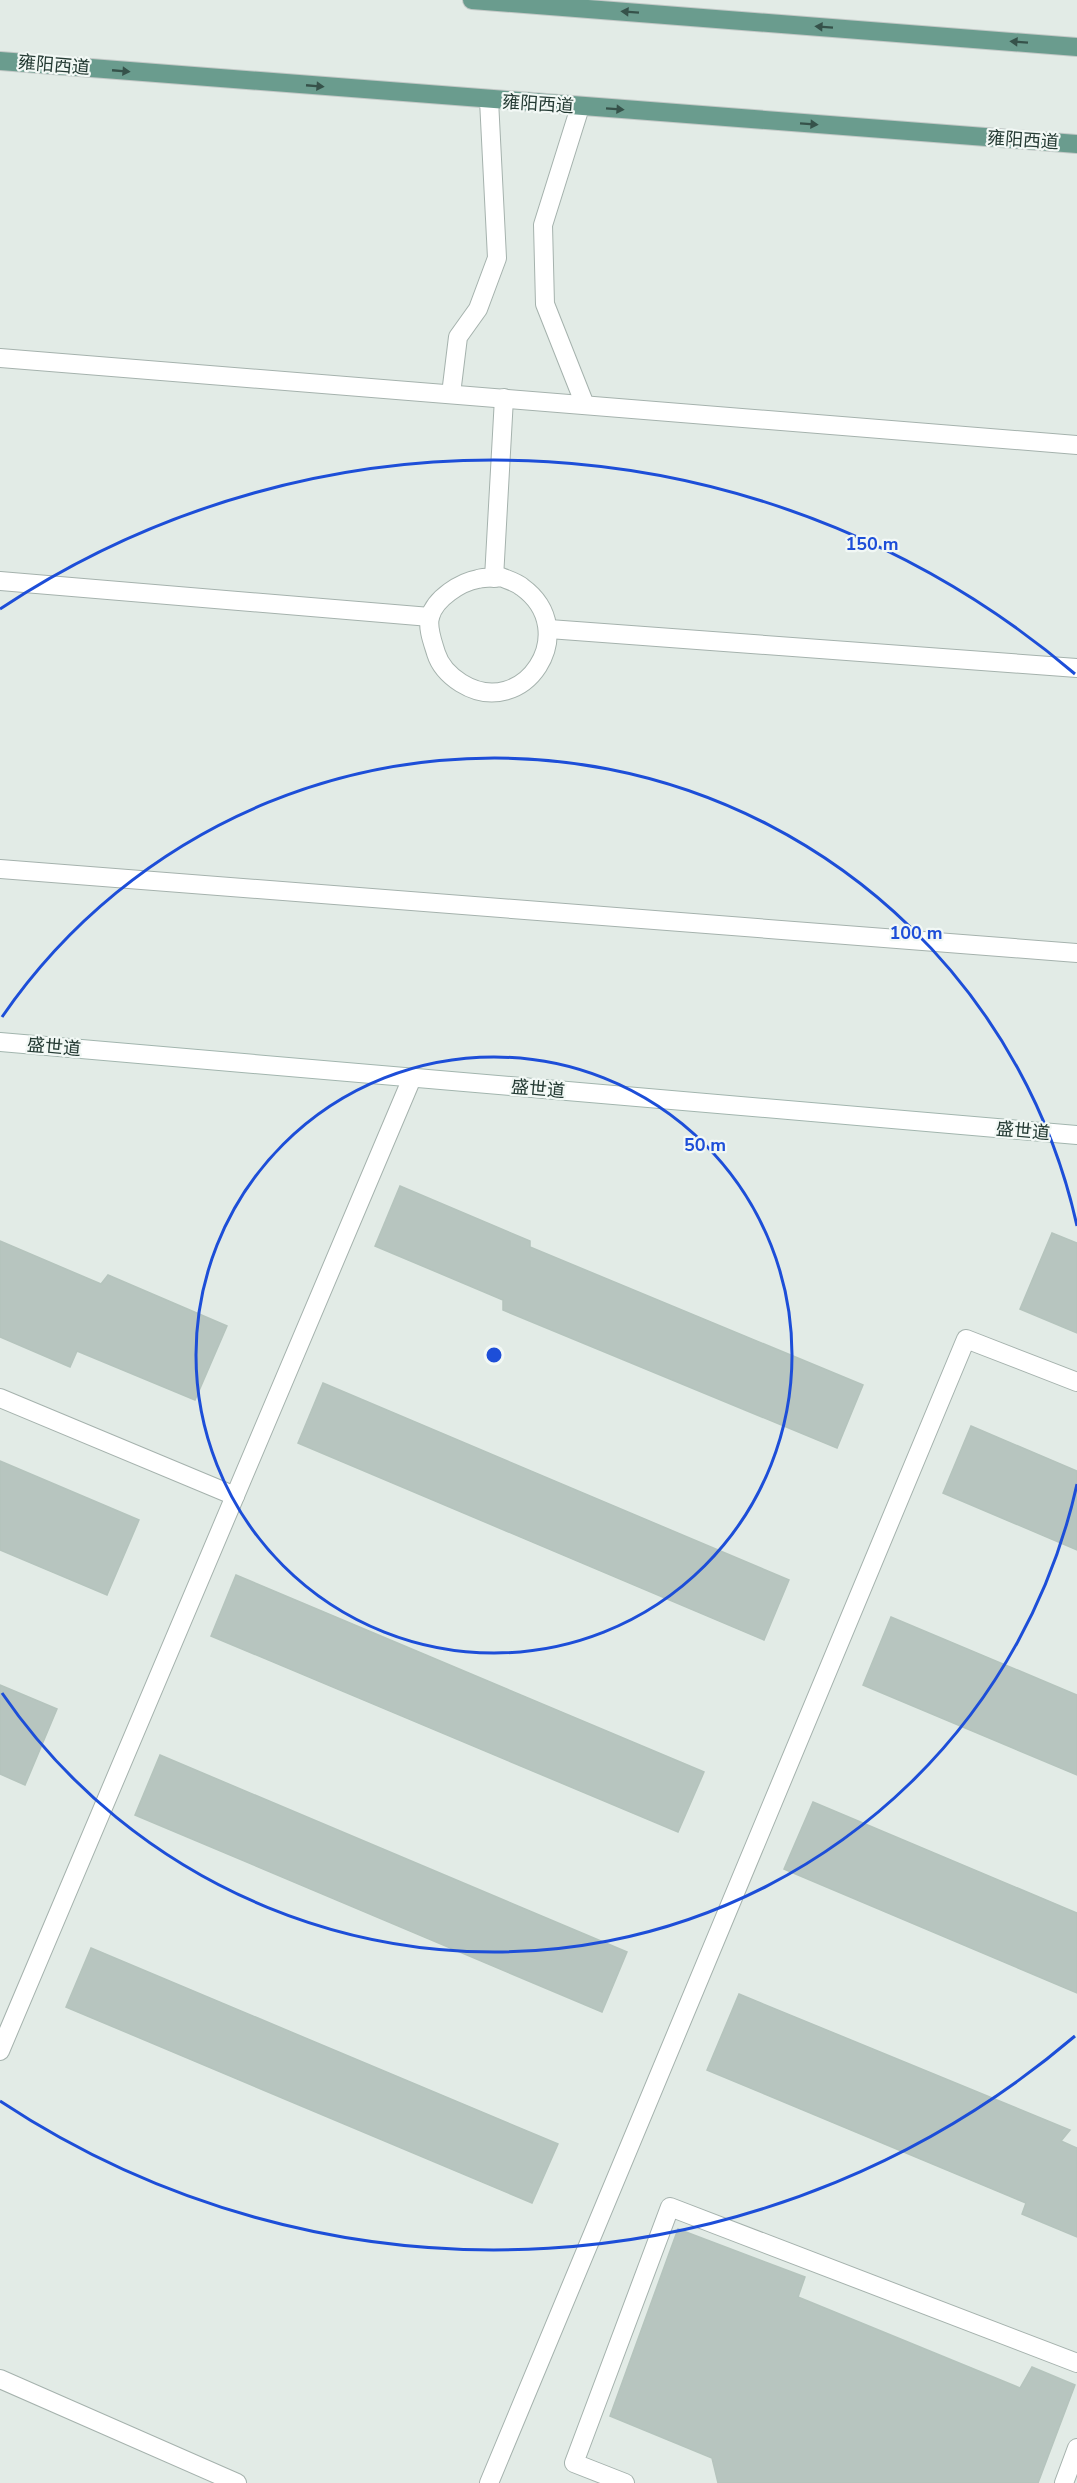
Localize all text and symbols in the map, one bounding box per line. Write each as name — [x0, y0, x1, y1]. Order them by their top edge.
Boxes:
one-way arrow — [620, 7, 639, 17]
one-way arrow — [815, 22, 834, 32]
one-way arrow — [1009, 37, 1028, 47]
street label: 雍阳西道 — [17, 50, 91, 80]
one-way arrow — [112, 66, 131, 75]
one-way arrow — [306, 81, 325, 91]
street label: 雍阳西道 — [501, 90, 575, 118]
one-way arrow — [605, 105, 624, 114]
one-way arrow — [800, 119, 819, 129]
street label: 雍阳西道 — [986, 126, 1060, 154]
text: 150 m — [845, 532, 899, 556]
text: 100 m — [889, 921, 943, 945]
street label: 盛世道 — [26, 1033, 82, 1061]
street label: 盛世道 — [510, 1075, 566, 1103]
street label: 盛世道 — [995, 1117, 1051, 1145]
text: 50 m — [684, 1133, 726, 1157]
centre of rings — [484, 1345, 504, 1365]

